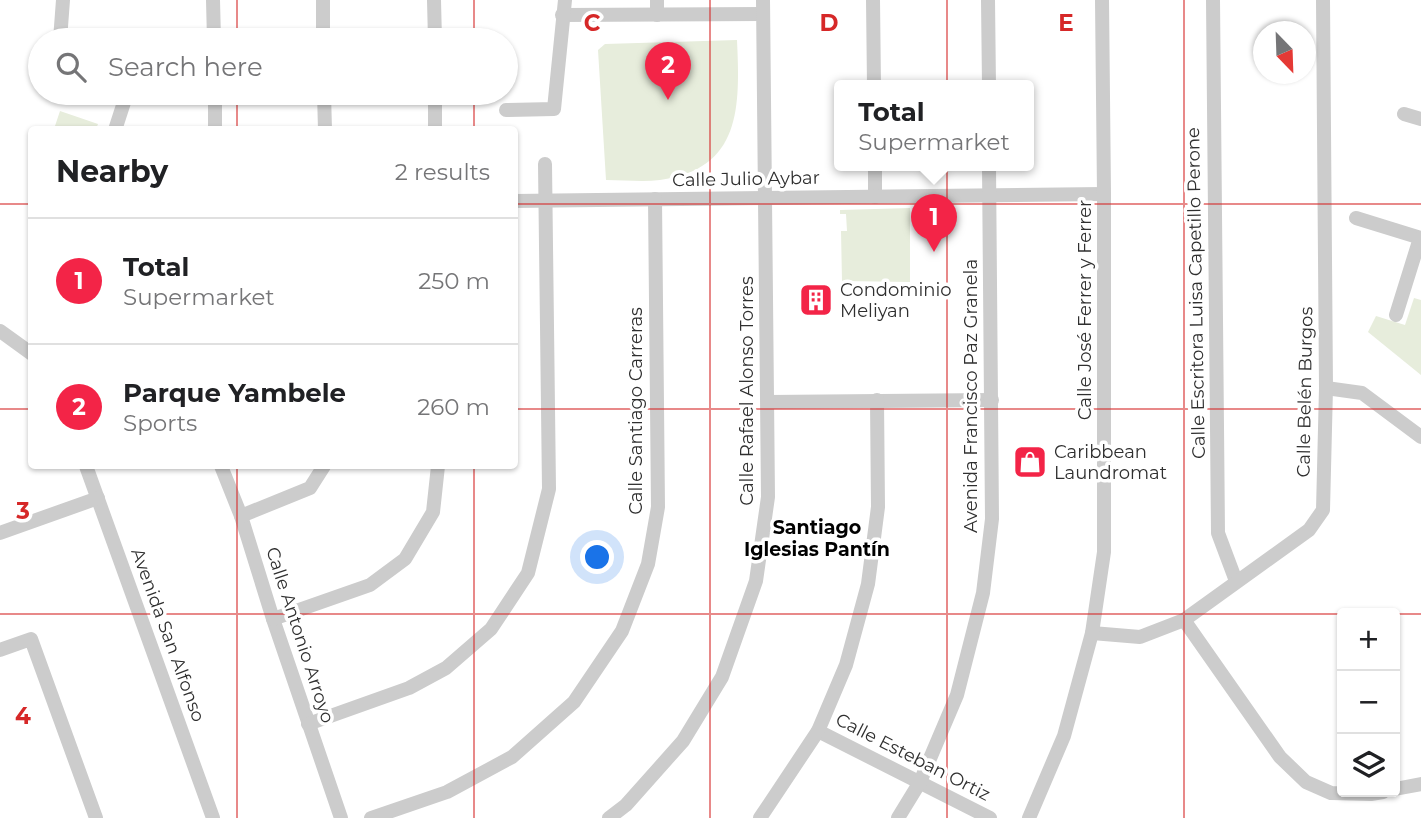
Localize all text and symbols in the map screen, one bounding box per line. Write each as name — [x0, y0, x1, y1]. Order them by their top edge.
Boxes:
text: C — [584, 9, 601, 37]
text: D — [820, 9, 839, 37]
text: E — [1058, 9, 1074, 37]
north arrow — [1253, 21, 1316, 84]
search box — [28, 28, 518, 105]
pin: 2 — [645, 42, 691, 100]
icon: search — [52, 48, 90, 86]
text: Search here — [108, 51, 263, 83]
popup — [834, 80, 1034, 171]
text: Total — [858, 96, 925, 128]
street label: Calle Escritora Luisa Capetillo Perone — [1182, 127, 1210, 459]
text: Supermarket — [858, 128, 1010, 156]
text: Nearby — [56, 153, 168, 190]
text: 2 results — [395, 158, 490, 186]
street label: Calle Julio Aybar — [672, 167, 820, 191]
pin: 1 — [911, 194, 957, 252]
street label: Calle José Ferrer y Ferrer — [1074, 200, 1096, 420]
text: Total — [123, 251, 189, 283]
street label: Avenida Francisco Paz Granela — [960, 259, 982, 533]
text: 1 — [74, 267, 84, 295]
text: 250 m — [418, 267, 490, 295]
street label: Calle Rafael Alonso Torres — [736, 276, 758, 506]
place label: Condominio Meliyan — [840, 279, 952, 322]
building icon: Condominio Meliyan — [797, 281, 835, 319]
text: Supermarket — [123, 283, 275, 311]
street label: Calle Belén Burgos — [1293, 306, 1317, 477]
street label: Calle Santiago Carreras — [625, 307, 647, 515]
text: Parque Yambele — [123, 377, 346, 409]
text: 2 — [72, 393, 86, 421]
text: 260 m — [417, 393, 490, 421]
text: Sports — [123, 409, 197, 437]
place label: Caribbean Laundromat — [1054, 441, 1167, 484]
shop icon: Caribbean Laundromat — [1011, 443, 1049, 481]
text: 3 — [15, 497, 30, 525]
district label: Santiago Iglesias Pantín — [744, 516, 890, 561]
your location — [580, 540, 614, 574]
street label: Calle Antonio Arroyo — [261, 544, 339, 726]
street label: Avenida San Alfonso — [126, 545, 210, 725]
map controls — [1337, 608, 1400, 797]
button: + — [1337, 608, 1400, 671]
button: − — [1337, 671, 1400, 734]
text: 4 — [15, 702, 31, 730]
street label: Calle Esteban Ortiz — [832, 708, 994, 806]
button: layers — [1337, 734, 1400, 797]

